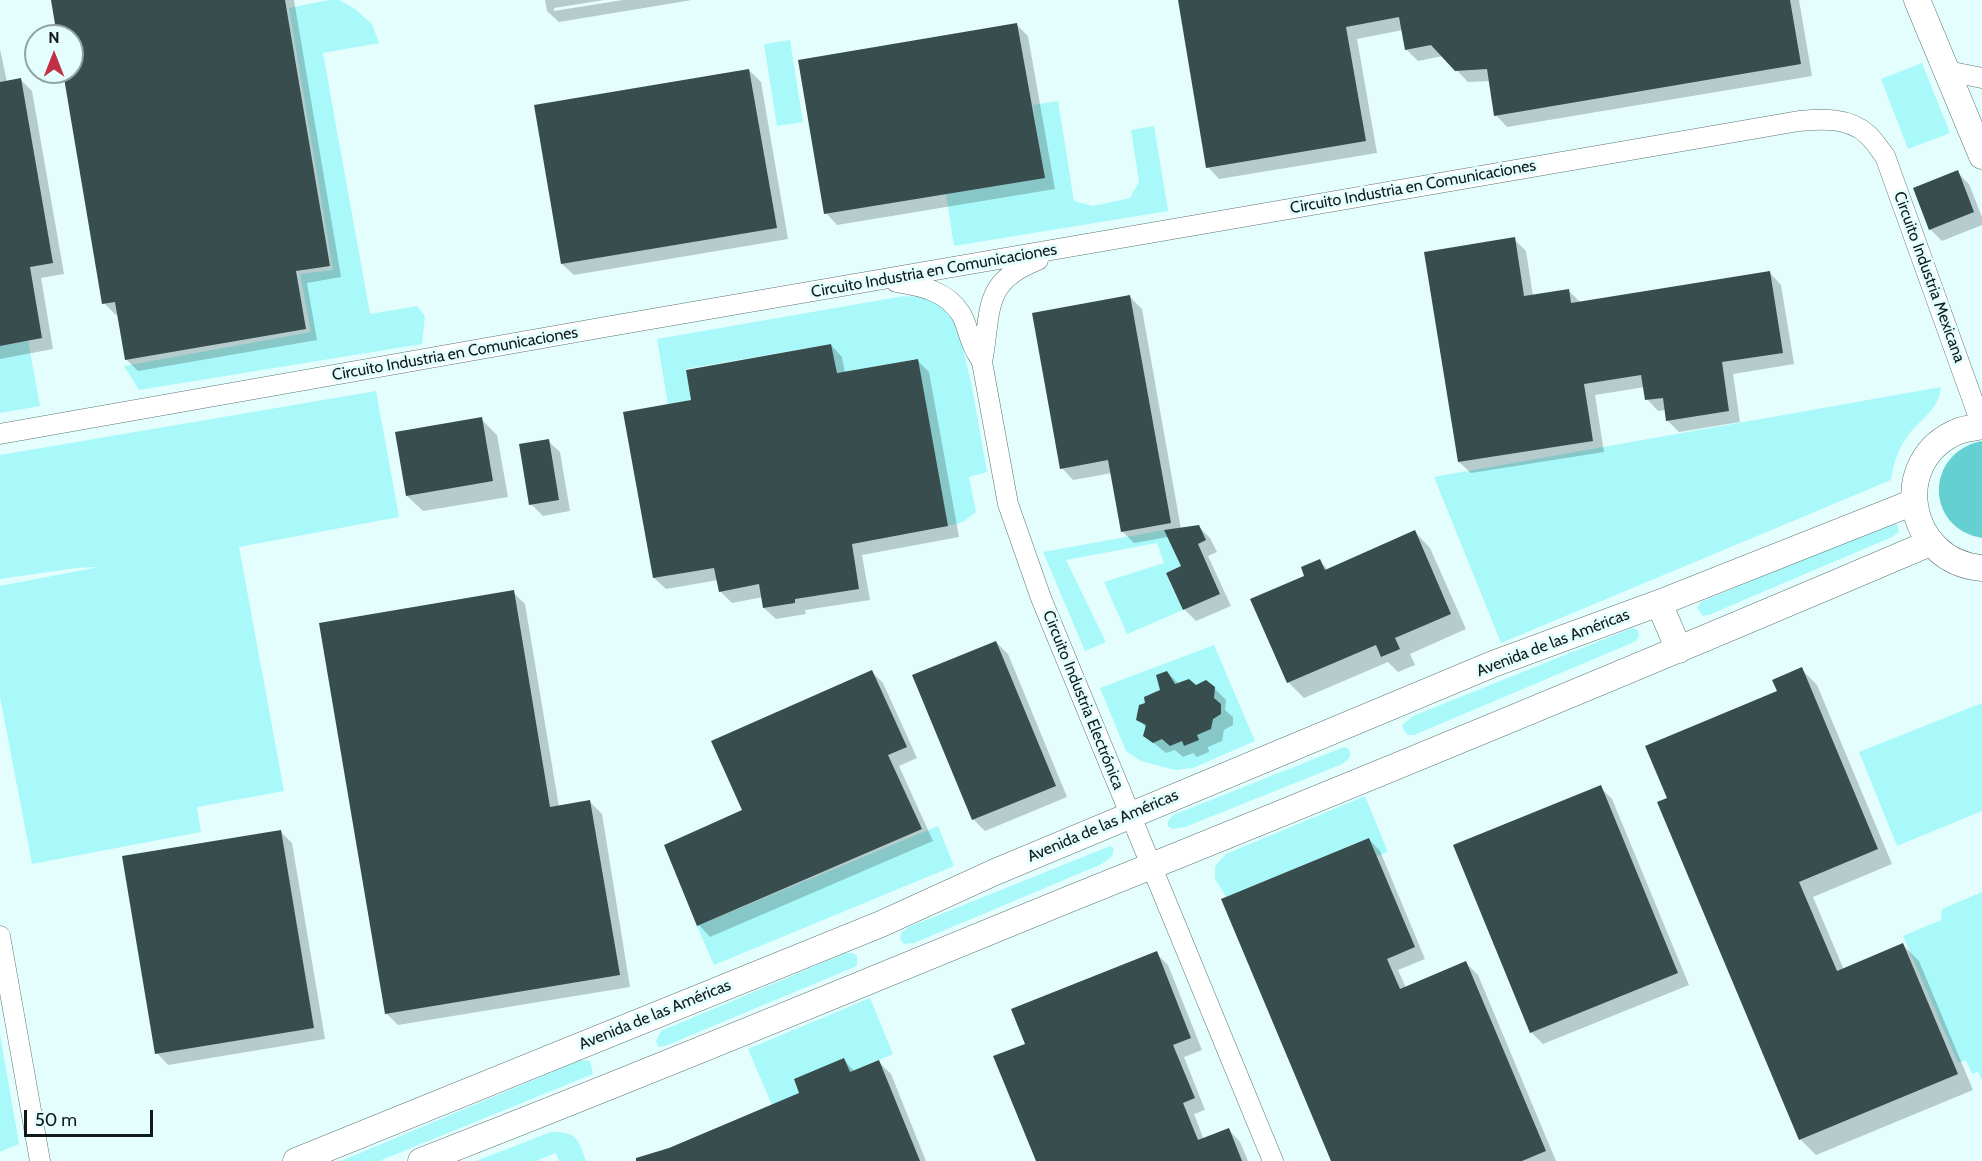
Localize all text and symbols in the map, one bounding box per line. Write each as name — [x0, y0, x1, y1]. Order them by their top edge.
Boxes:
north arrow — [24, 24, 84, 84]
text: N — [48, 28, 60, 47]
street label: Circuito Industria en Comunicaciones — [1289, 156, 1537, 218]
street label: Circuito Industria Mexicana — [1889, 189, 1969, 365]
street label: Circuito Industria en Comunicaciones — [810, 240, 1058, 302]
street label: Circuito Industria en Comunicaciones — [331, 323, 579, 385]
street label: Avenida de las Américas — [1474, 605, 1632, 681]
street label: Circuito Industria Electrónica — [1038, 608, 1128, 792]
street label: Avenida de las Américas — [1025, 785, 1181, 867]
street label: Avenida de las Américas — [576, 976, 734, 1054]
scale bar — [27, 1098, 156, 1136]
text: 50 m — [35, 1109, 77, 1131]

